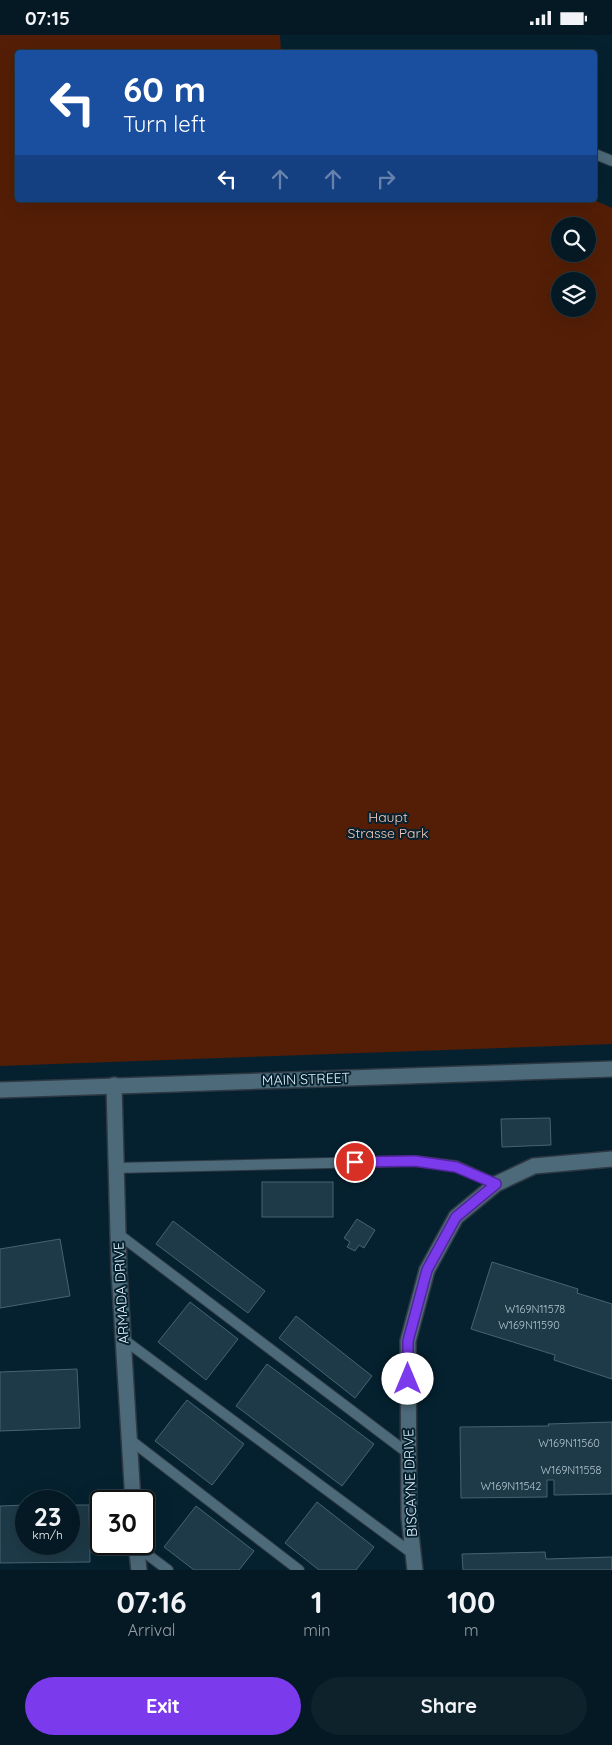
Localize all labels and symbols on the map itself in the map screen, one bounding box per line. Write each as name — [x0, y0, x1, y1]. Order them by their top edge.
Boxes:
park label: Haupt Strasse Park — [348, 808, 428, 842]
street label: MAIN STREET — [262, 1068, 350, 1090]
pin — [334, 1141, 376, 1183]
street label: ARMADA DRIVE — [109, 1241, 133, 1344]
house number: W169N11578 — [505, 1302, 565, 1316]
house number: W169N11590 — [498, 1318, 560, 1332]
position arrow — [381, 1352, 433, 1404]
street label: BISCAYNE DRIVE — [399, 1429, 421, 1537]
house number: W169N11560 — [538, 1436, 600, 1450]
house number: W169N11558 — [541, 1463, 601, 1477]
house number: W169N11542 — [481, 1479, 541, 1493]
speed limit sign: 30 — [90, 1490, 155, 1555]

